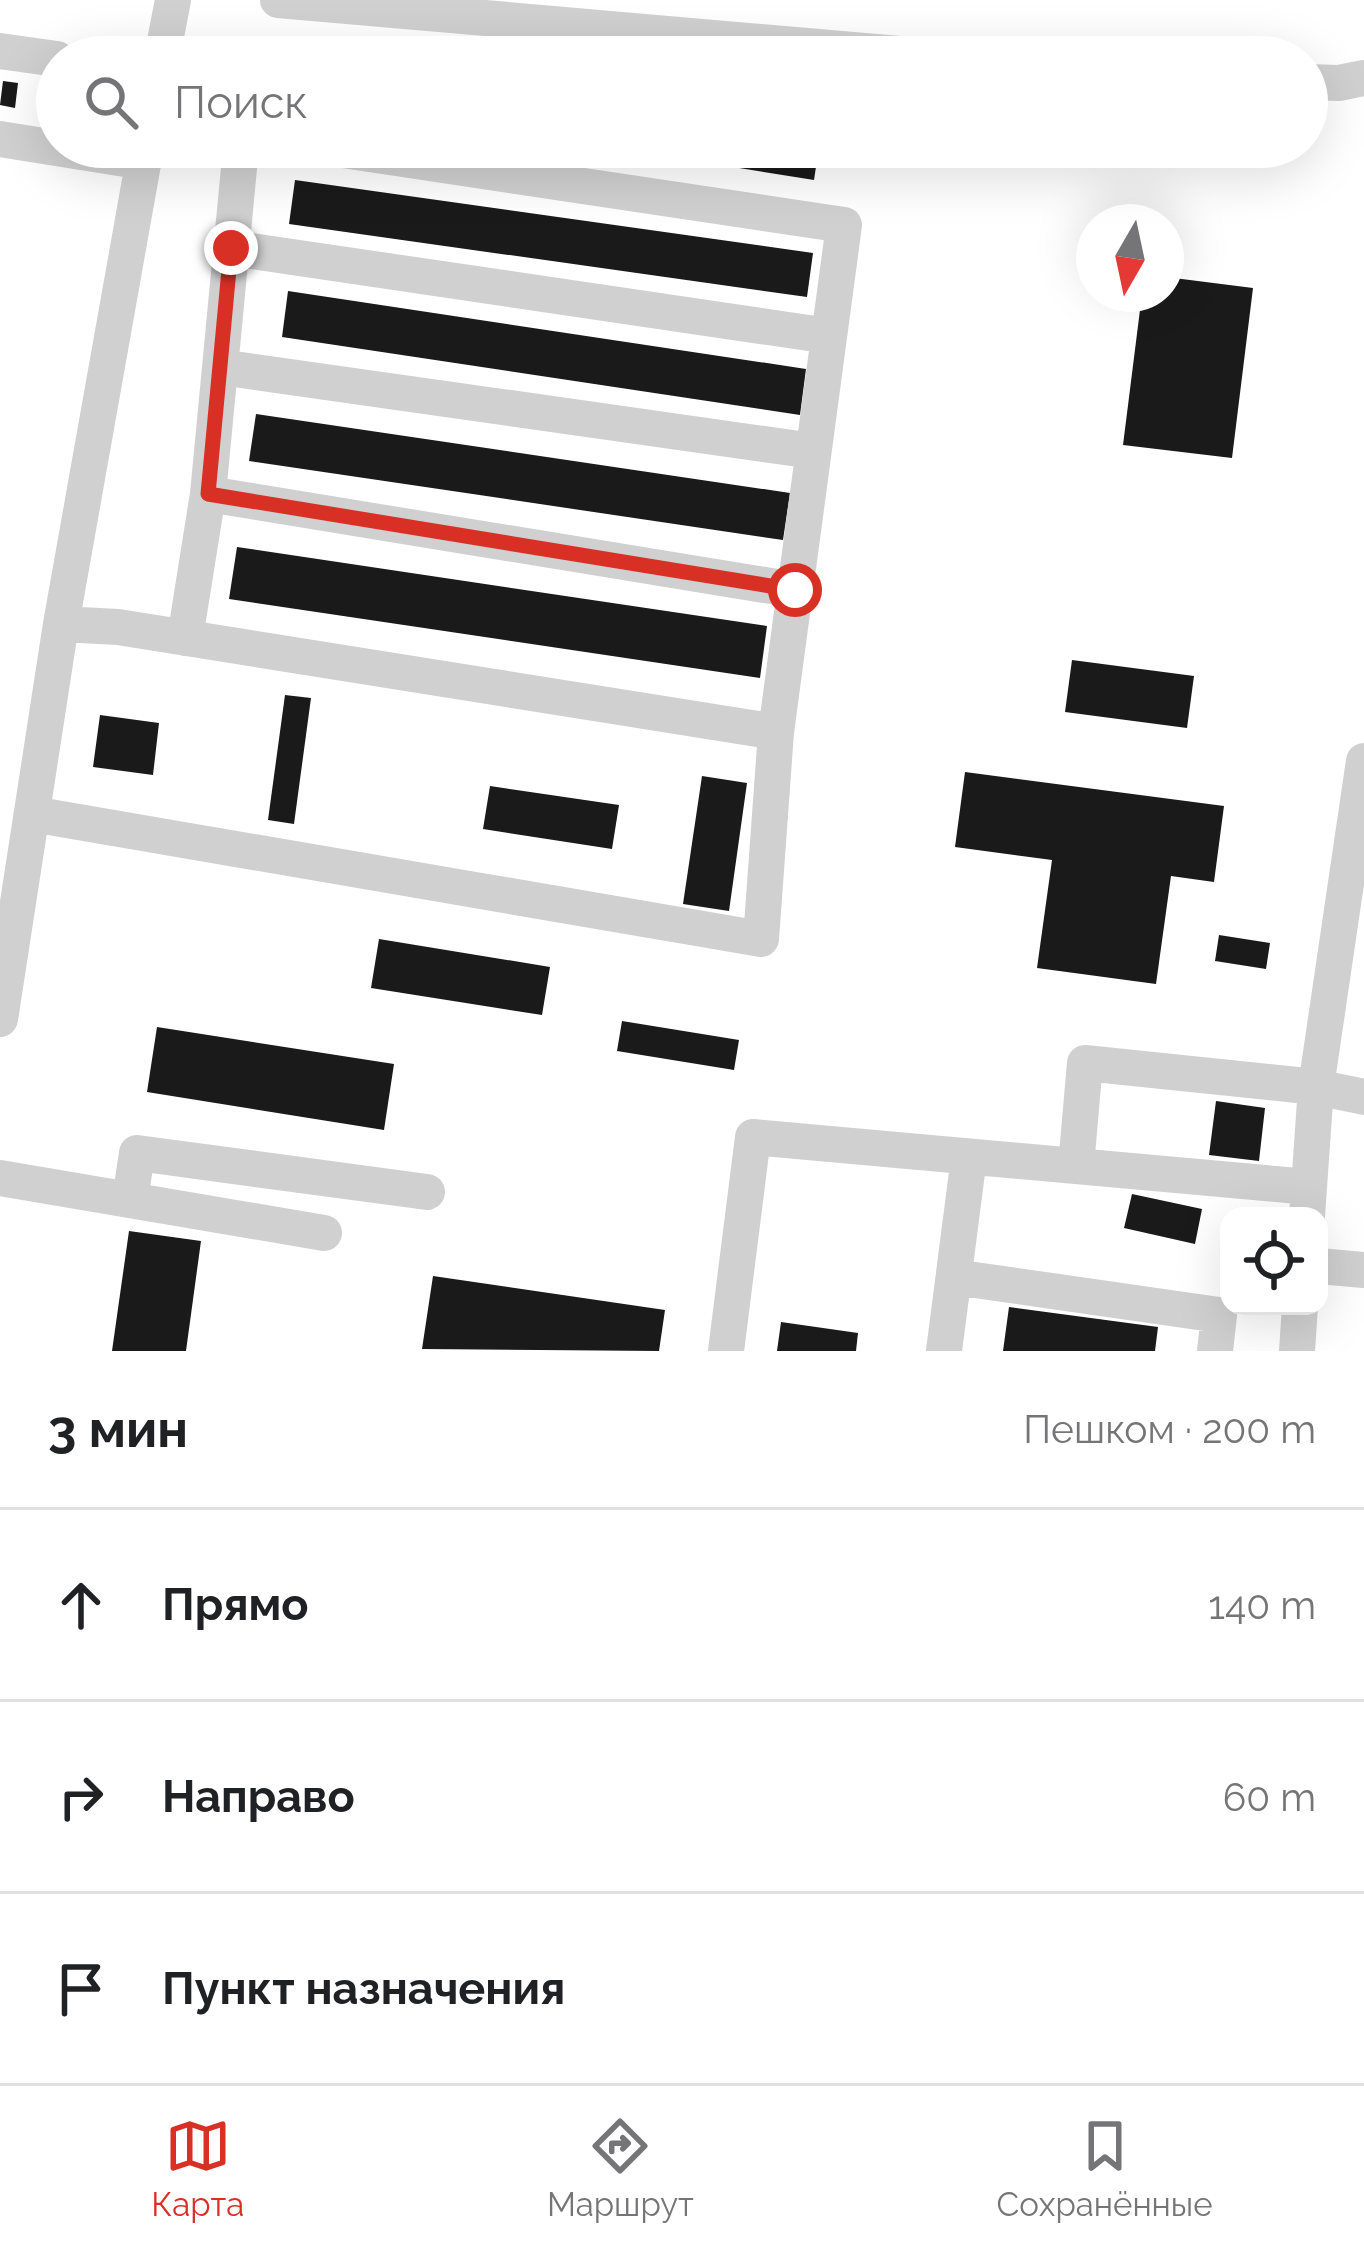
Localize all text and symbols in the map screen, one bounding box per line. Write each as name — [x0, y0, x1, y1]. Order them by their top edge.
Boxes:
search box — [36, 36, 1328, 168]
icon: search — [78, 69, 144, 135]
text: Поиск — [174, 76, 308, 129]
north arrow — [1076, 204, 1184, 312]
route end — [204, 221, 258, 275]
route start — [768, 563, 822, 617]
map controls — [1220, 1207, 1328, 1315]
button: locate — [1220, 1207, 1328, 1315]
text: 3 мин — [48, 1399, 188, 1459]
text: Пешком · 200 m — [1023, 1406, 1316, 1452]
icon: ahead — [48, 1572, 114, 1638]
text: Прямо — [162, 1578, 309, 1631]
text: 140 m — [1208, 1582, 1316, 1628]
icon: right — [48, 1764, 114, 1830]
text: Направо — [162, 1770, 355, 1823]
text: 60 m — [1223, 1774, 1316, 1820]
icon: arrive — [48, 1956, 114, 2022]
text: Пункт назначения — [162, 1962, 565, 2015]
tab: Карта — [151, 2113, 244, 2224]
tab: Маршрут — [547, 2113, 694, 2224]
tab: Сохранённые — [997, 2113, 1213, 2224]

